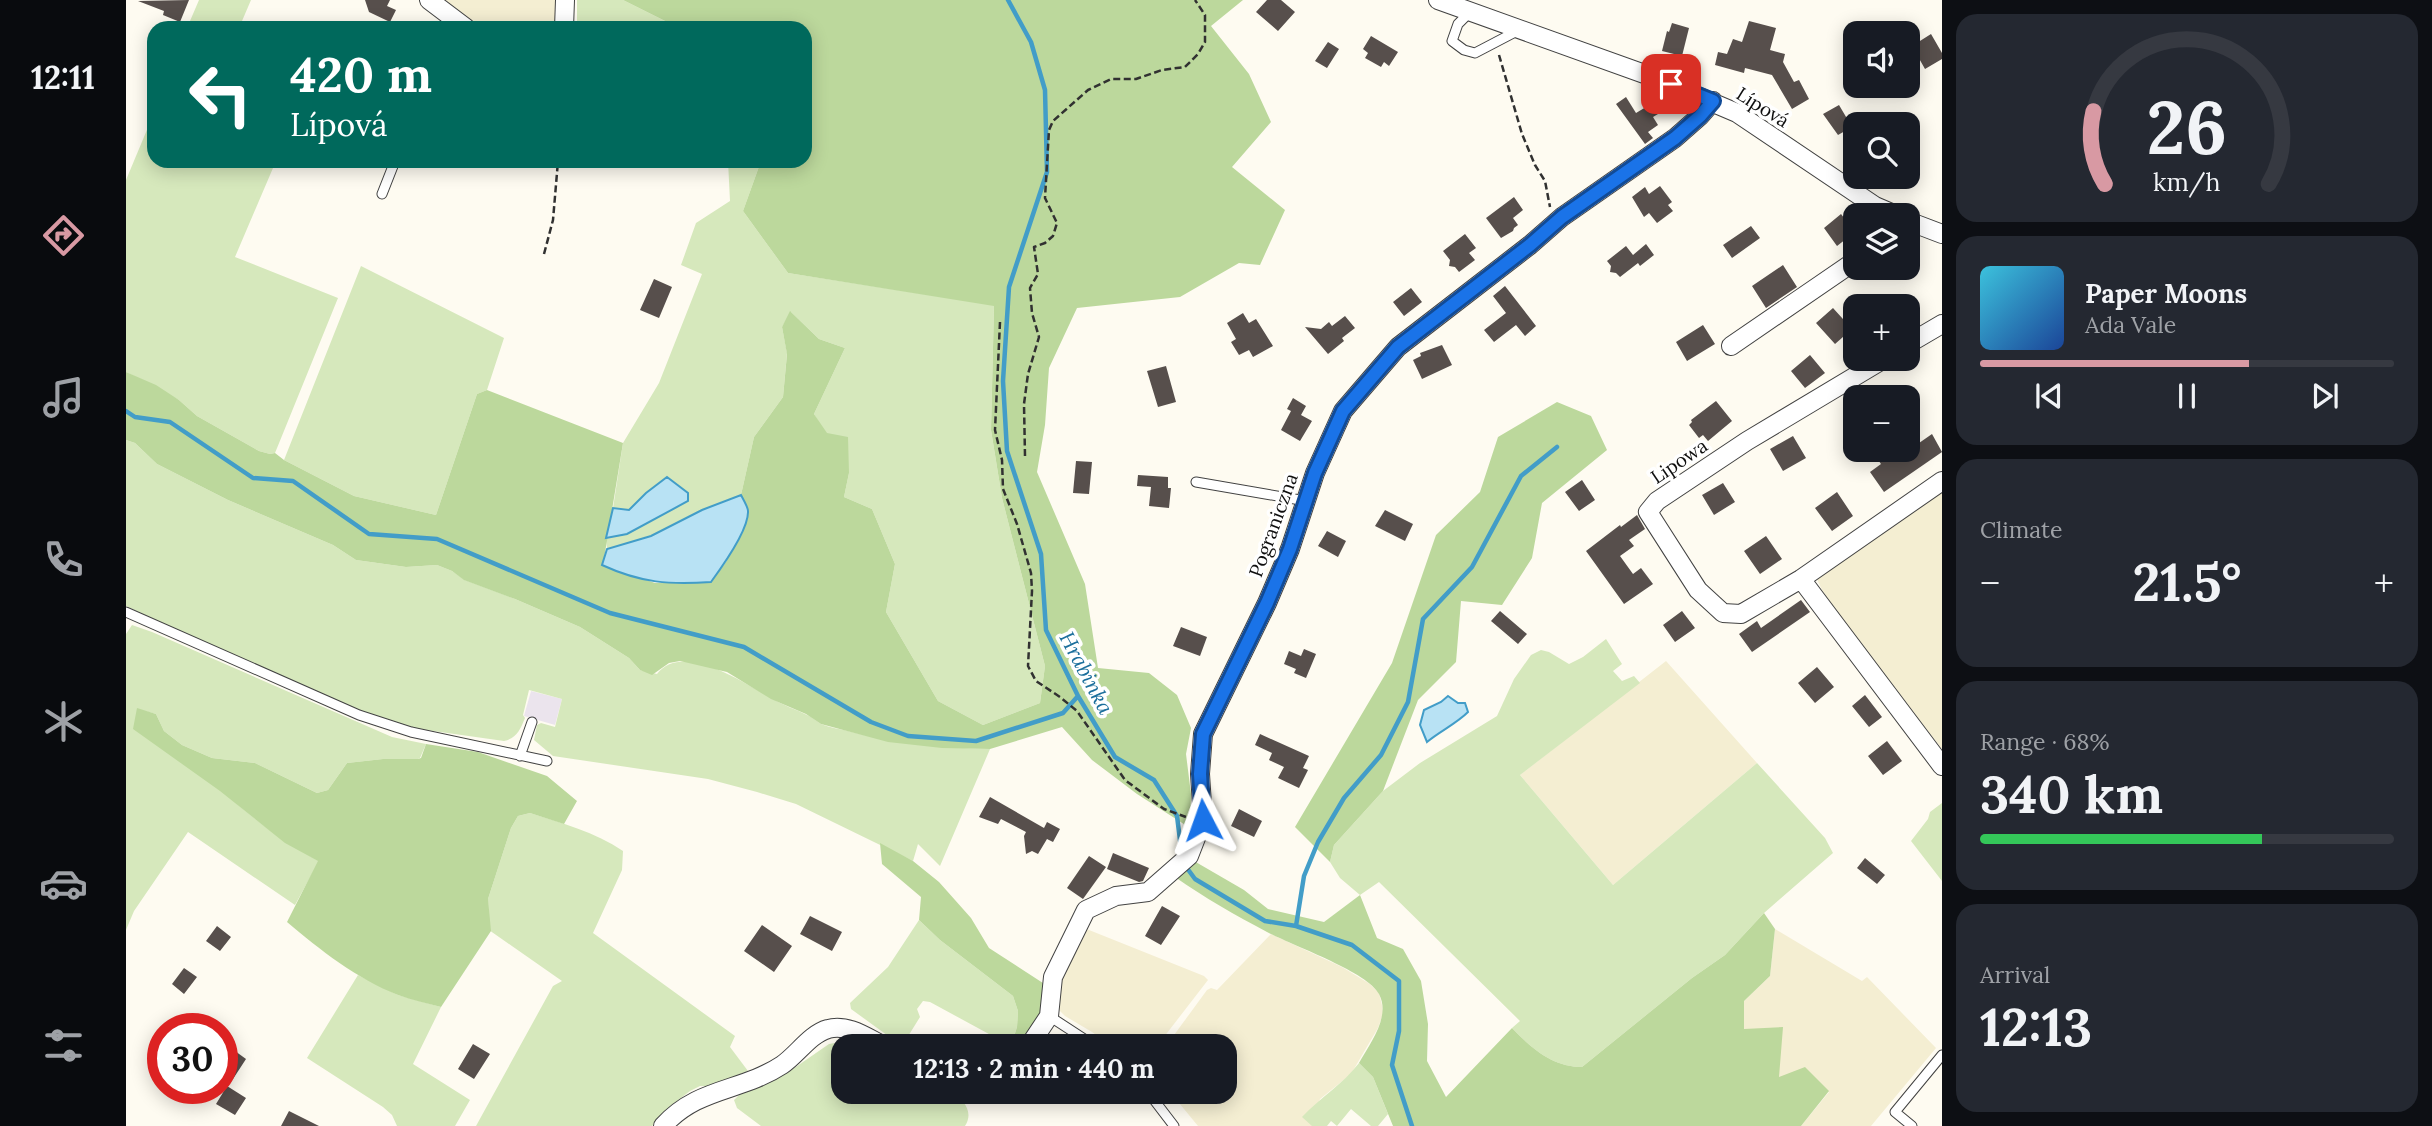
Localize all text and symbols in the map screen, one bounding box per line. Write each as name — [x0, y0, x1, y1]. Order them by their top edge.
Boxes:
map controls — [1843, 21, 1920, 462]
button: sound — [1843, 21, 1920, 98]
text: 420 m — [290, 43, 432, 105]
icon: left — [175, 49, 266, 140]
pin — [1641, 54, 1701, 114]
text: 12:11 — [31, 57, 95, 98]
icon: arrive — [1652, 65, 1690, 103]
street label: Lípová — [1732, 81, 1794, 133]
text: 26 — [2147, 82, 2227, 175]
text: Lípová — [290, 104, 388, 145]
button: search — [1843, 112, 1920, 189]
text: km/h — [2153, 166, 2221, 198]
button: layers — [1843, 203, 1920, 280]
icon: directions — [39, 211, 88, 260]
text: Paper Moons — [2085, 277, 2247, 310]
button: + — [1843, 294, 1920, 371]
text: Ada Vale — [2085, 310, 2176, 339]
icon: music — [39, 373, 88, 422]
icon: previous — [2030, 377, 2068, 415]
icon: pause — [2168, 377, 2206, 415]
icon: next — [2306, 377, 2344, 415]
button: − — [1843, 385, 1920, 462]
street label: Lipowa — [1646, 433, 1712, 489]
street label: Pograniczna — [1243, 470, 1303, 580]
text: Climate — [1980, 515, 2062, 544]
icon: phone — [39, 535, 88, 584]
text: 21.5° — [2133, 549, 2241, 615]
text: − — [1980, 559, 2000, 607]
text: + — [2374, 559, 2394, 607]
water label: Hrabinka — [1053, 627, 1120, 719]
icon: climate — [39, 697, 88, 746]
text: Range · 68% — [1980, 727, 2109, 756]
text: 340 km — [1980, 761, 2163, 827]
position arrow — [1166, 783, 1240, 857]
icon: car — [39, 859, 88, 908]
text: Arrival — [1980, 960, 2050, 989]
text: 12:13 — [1980, 994, 2092, 1060]
speed limit sign: 30 — [147, 1013, 238, 1104]
icon: filters — [39, 1021, 88, 1070]
text: 12:13 · 2 min · 440 m — [914, 1052, 1154, 1085]

